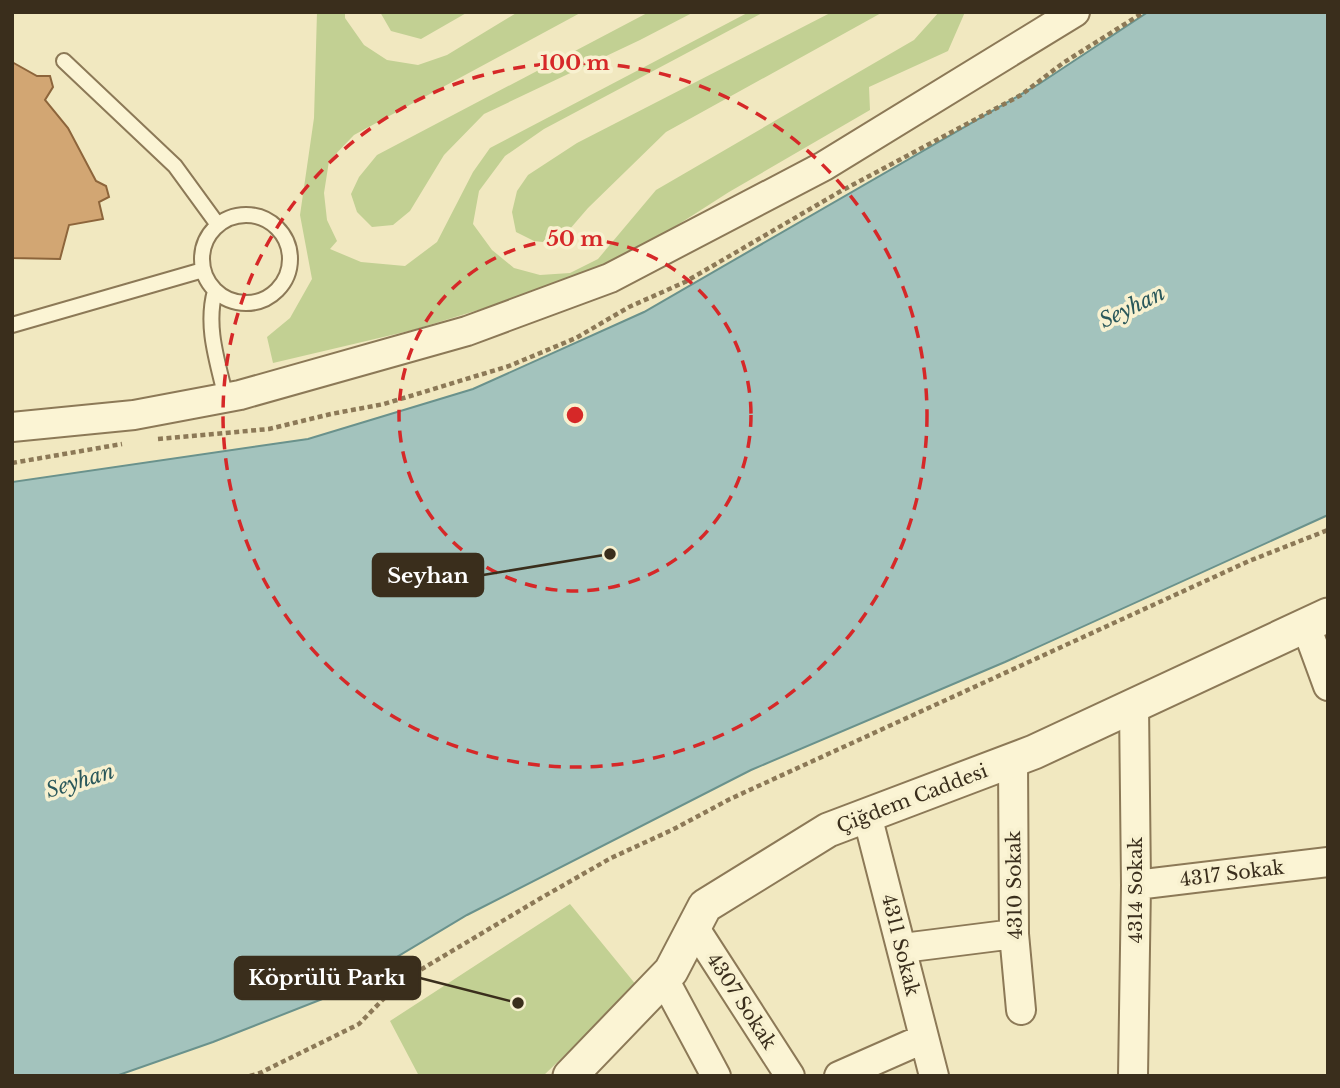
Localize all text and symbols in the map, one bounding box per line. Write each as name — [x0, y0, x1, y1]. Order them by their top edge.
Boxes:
text: 100 m — [540, 50, 610, 76]
text: 50 m — [546, 226, 604, 252]
water label: Seyhan — [1095, 280, 1169, 334]
centre of rings — [563, 403, 587, 427]
callout: Seyhan — [373, 554, 483, 596]
text: Seyhan — [387, 563, 469, 589]
water label: Seyhan — [43, 758, 117, 804]
street label: Çiğdem Caddesi — [833, 759, 991, 838]
street label: 4310 Sokak — [1002, 830, 1027, 940]
street label: 4314 Sokak — [1124, 836, 1147, 943]
street label: 4317 Sokak — [1179, 856, 1286, 891]
street label: 4311 Sokak — [877, 892, 924, 999]
street label: 4307 Sokak — [702, 949, 781, 1054]
callout: Köprülü Parkı — [235, 957, 420, 999]
text: Köprülü Parkı — [248, 965, 406, 991]

